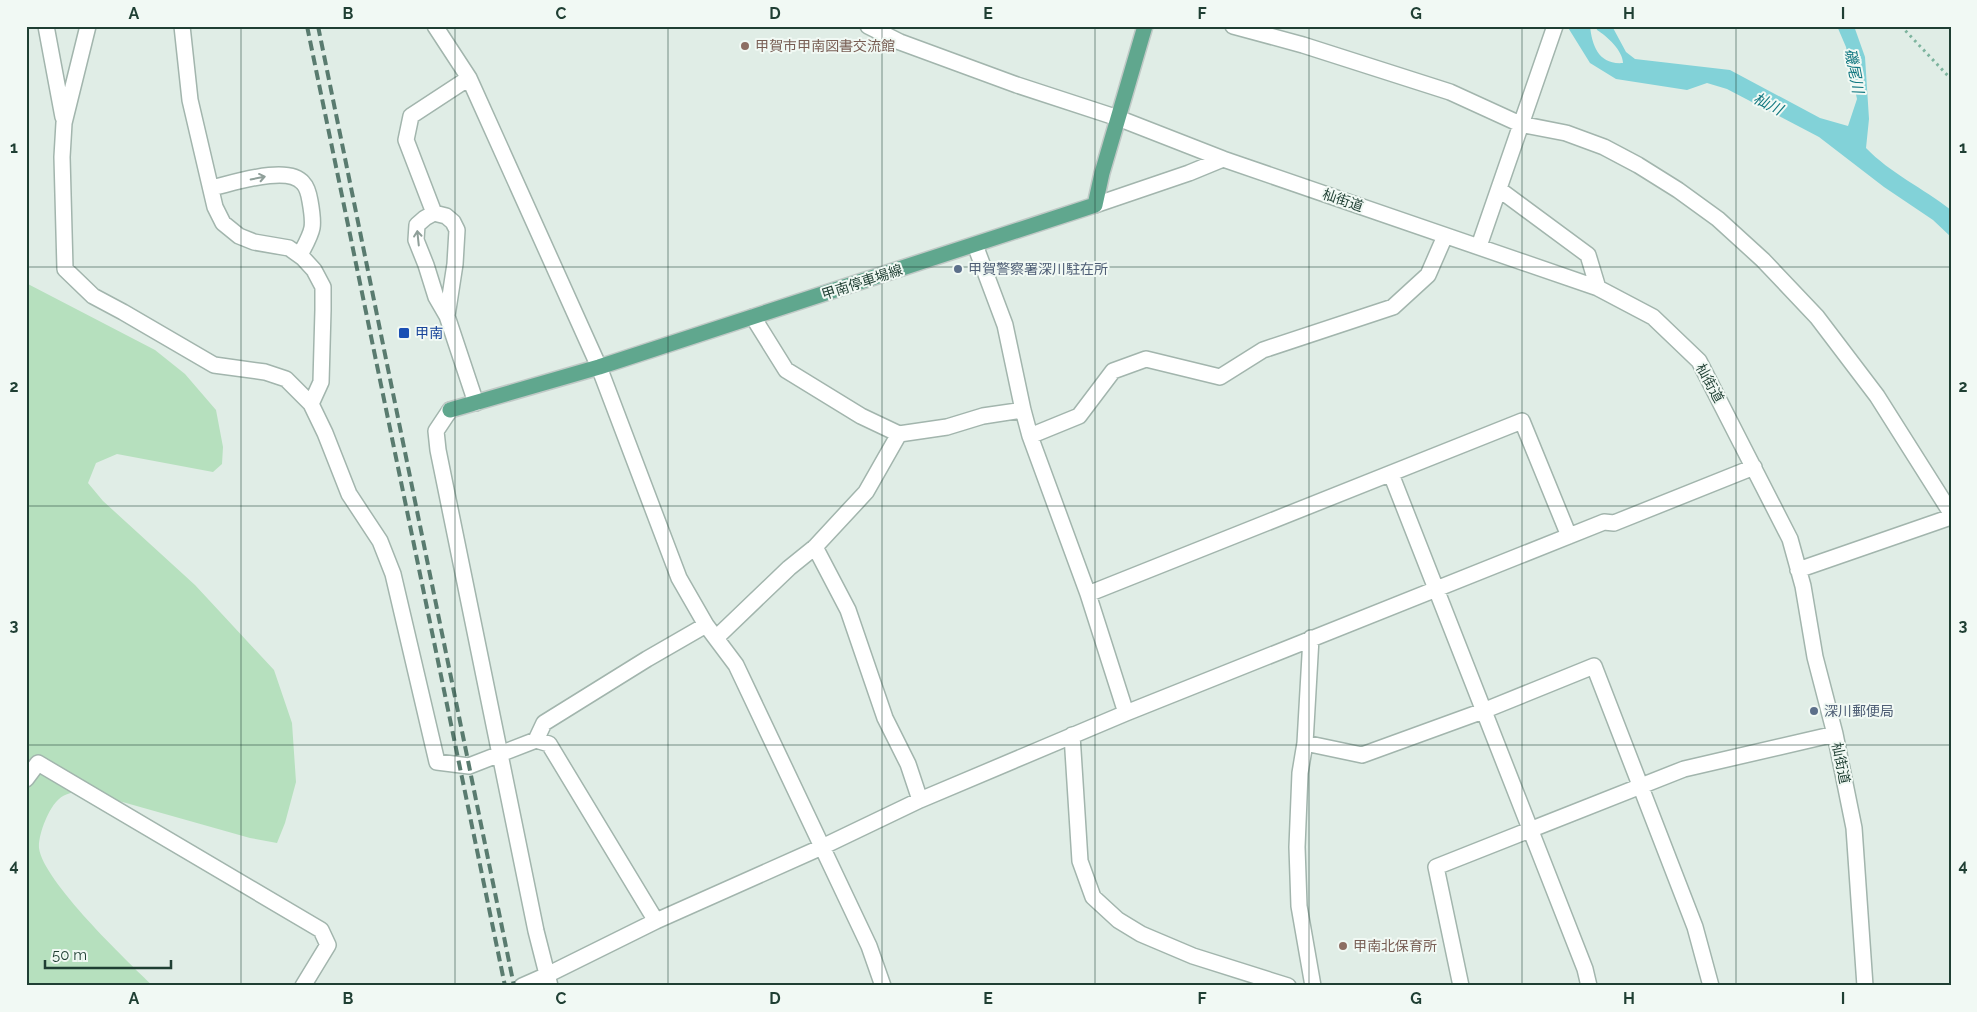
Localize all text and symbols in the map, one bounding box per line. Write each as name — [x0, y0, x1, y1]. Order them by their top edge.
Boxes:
text: A — [129, 4, 140, 23]
text: B — [343, 4, 354, 23]
text: C — [556, 4, 567, 23]
text: D — [769, 4, 781, 23]
text: E — [983, 4, 993, 23]
text: F — [1197, 4, 1207, 23]
text: G — [1410, 4, 1422, 23]
text: H — [1623, 4, 1635, 23]
text: I — [1841, 4, 1845, 23]
place label: 甲賀市甲南図書交流館 — [755, 38, 895, 54]
marker: 甲賀市甲南図書交流館 — [739, 40, 751, 52]
water label: 磯尾川 — [1841, 47, 1868, 97]
water label: 杣川 — [1751, 89, 1787, 120]
text: 1 — [10, 138, 18, 157]
text: 1 — [1959, 138, 1967, 157]
one-way arrow — [250, 173, 266, 182]
street label: 杣街道 — [1321, 186, 1365, 214]
one-way arrow — [413, 231, 423, 247]
street label: 甲南停車場線 — [820, 261, 904, 303]
place label: 甲賀警察署深川駐在所 — [968, 261, 1108, 277]
marker: 甲賀警察署深川駐在所 — [952, 263, 964, 275]
place label: 甲南 — [415, 325, 443, 341]
marker: 甲南 — [397, 326, 411, 340]
street label: 杣街道 — [1693, 361, 1727, 405]
text: 2 — [9, 377, 19, 396]
text: 2 — [1958, 377, 1968, 396]
text: 3 — [10, 616, 19, 635]
text: 3 — [1959, 616, 1968, 635]
place label: 深川郵便局 — [1824, 703, 1894, 719]
marker: 深川郵便局 — [1808, 705, 1820, 717]
street label: 杣街道 — [1829, 741, 1853, 785]
text: 4 — [9, 856, 19, 875]
text: 4 — [1958, 856, 1968, 875]
scale bar — [45, 937, 171, 969]
place label: 甲南北保育所 — [1353, 938, 1437, 954]
marker: 甲南北保育所 — [1337, 940, 1349, 952]
text: 50 m — [52, 946, 87, 964]
text: A — [129, 989, 140, 1008]
text: B — [343, 989, 354, 1008]
text: C — [556, 989, 567, 1008]
text: D — [769, 989, 781, 1008]
text: E — [983, 989, 993, 1008]
text: F — [1197, 989, 1207, 1008]
text: G — [1410, 989, 1422, 1008]
text: H — [1623, 989, 1635, 1008]
text: I — [1841, 989, 1845, 1008]

